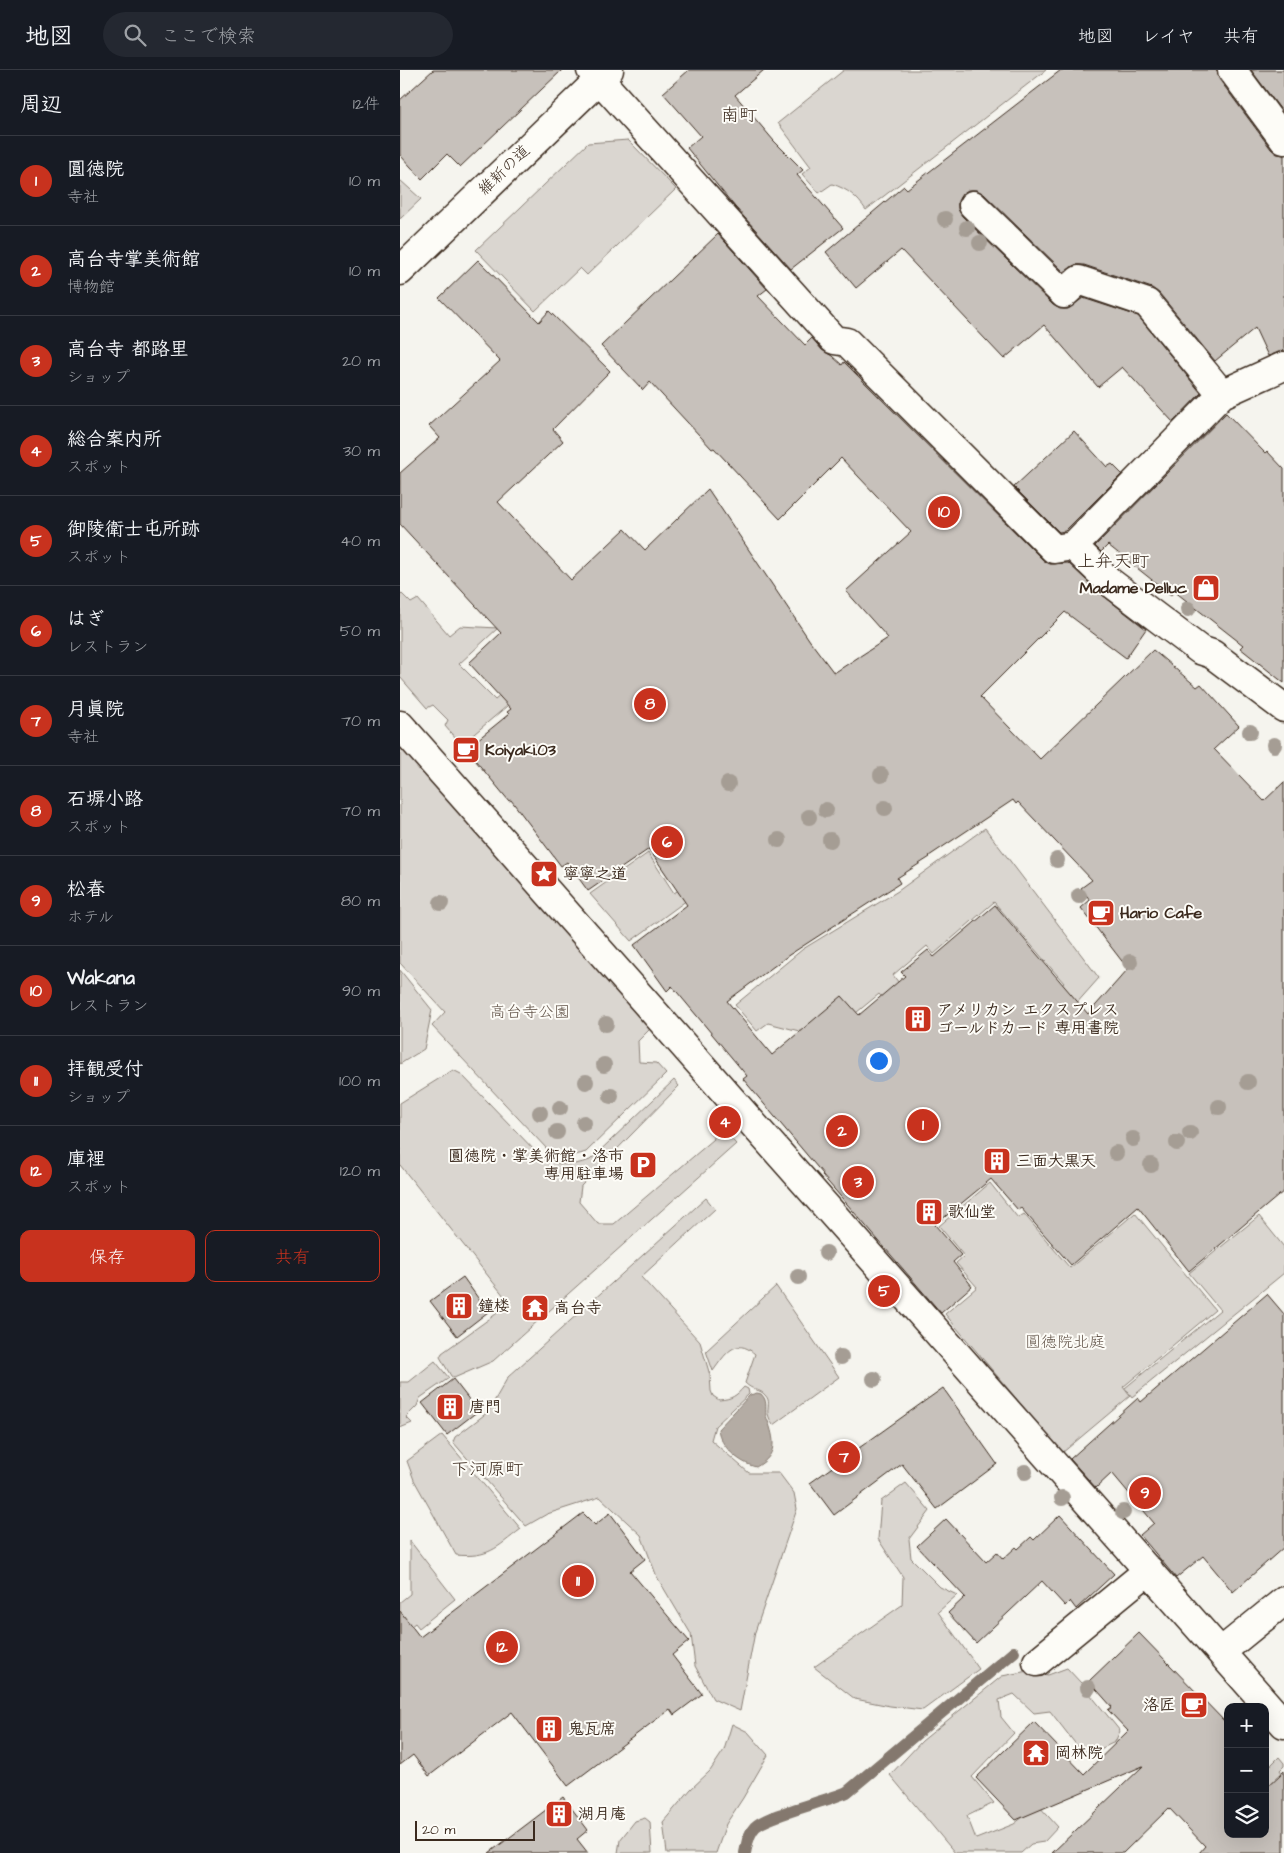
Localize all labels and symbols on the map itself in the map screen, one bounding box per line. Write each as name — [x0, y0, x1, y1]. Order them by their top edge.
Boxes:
district label: 南町 — [721, 103, 757, 128]
street label: 維新の道 — [473, 140, 535, 200]
pin: 10 — [928, 493, 960, 531]
district label: 上弁天町 — [1077, 549, 1149, 574]
shop icon: Madame Delluc — [1191, 573, 1221, 603]
place label: Madame Delluc — [1079, 577, 1188, 599]
pin: 8 — [634, 685, 666, 723]
cafe icon: Koiyaki.03 — [451, 735, 481, 765]
place label: Koiyaki.03 — [485, 739, 557, 762]
pin: 6 — [651, 823, 683, 861]
place icon: 寧寧之道 — [529, 859, 559, 889]
place label: 寧寧之道 — [563, 863, 627, 885]
cafe icon: Hario Cafe — [1086, 898, 1116, 928]
place label: Hario Cafe — [1120, 902, 1202, 924]
place label: アメリカン エクスプレス ゴールドカード 専用書院 — [937, 999, 1119, 1039]
park label: 高台寺公園 — [490, 1001, 570, 1023]
building icon: アメリカン エクスプレス ゴールドカード 専用書院 — [903, 1004, 933, 1034]
your location — [866, 1048, 892, 1074]
pin: 4 — [709, 1103, 741, 1141]
pin: 1 — [907, 1106, 939, 1144]
pin: 2 — [826, 1112, 858, 1150]
place label: 圓徳院・掌美術館・洛市 専用駐車場 — [448, 1145, 624, 1185]
building icon: 三面大黒天 — [982, 1146, 1012, 1176]
parking icon: 圓徳院・掌美術館・洛市 専用駐車場 — [628, 1150, 658, 1180]
place label: 三面大黒天 — [1016, 1150, 1096, 1172]
pin: 3 — [842, 1163, 874, 1201]
building icon: 歌仙堂 — [914, 1197, 944, 1227]
place label: 歌仙堂 — [948, 1201, 996, 1223]
pin: 5 — [868, 1272, 900, 1310]
building icon: 鐘楼 — [444, 1291, 474, 1321]
temple icon: 高台寺 — [520, 1293, 550, 1323]
place label: 鐘楼 — [478, 1295, 510, 1317]
place label: 高台寺 — [554, 1297, 602, 1319]
park label: 圓徳院北庭 — [1025, 1331, 1105, 1353]
building icon: 唐門 — [435, 1392, 465, 1422]
place label: 唐門 — [469, 1396, 501, 1418]
pin: 7 — [828, 1438, 860, 1476]
district label: 下河原町 — [451, 1457, 523, 1482]
pin: 9 — [1129, 1474, 1161, 1512]
pin: 11 — [562, 1562, 594, 1600]
pin: 12 — [486, 1628, 518, 1666]
cafe icon: 洛匠 — [1179, 1690, 1209, 1720]
place label: 洛匠 — [1143, 1694, 1175, 1716]
building icon: 鬼瓦席 — [534, 1714, 564, 1744]
place label: 鬼瓦席 — [568, 1718, 616, 1740]
temple icon: 岡林院 — [1021, 1738, 1051, 1768]
place label: 岡林院 — [1055, 1742, 1103, 1764]
building icon: 湖月庵 — [544, 1799, 574, 1829]
place label: 湖月庵 — [578, 1803, 626, 1825]
scale bar — [415, 1818, 535, 1841]

